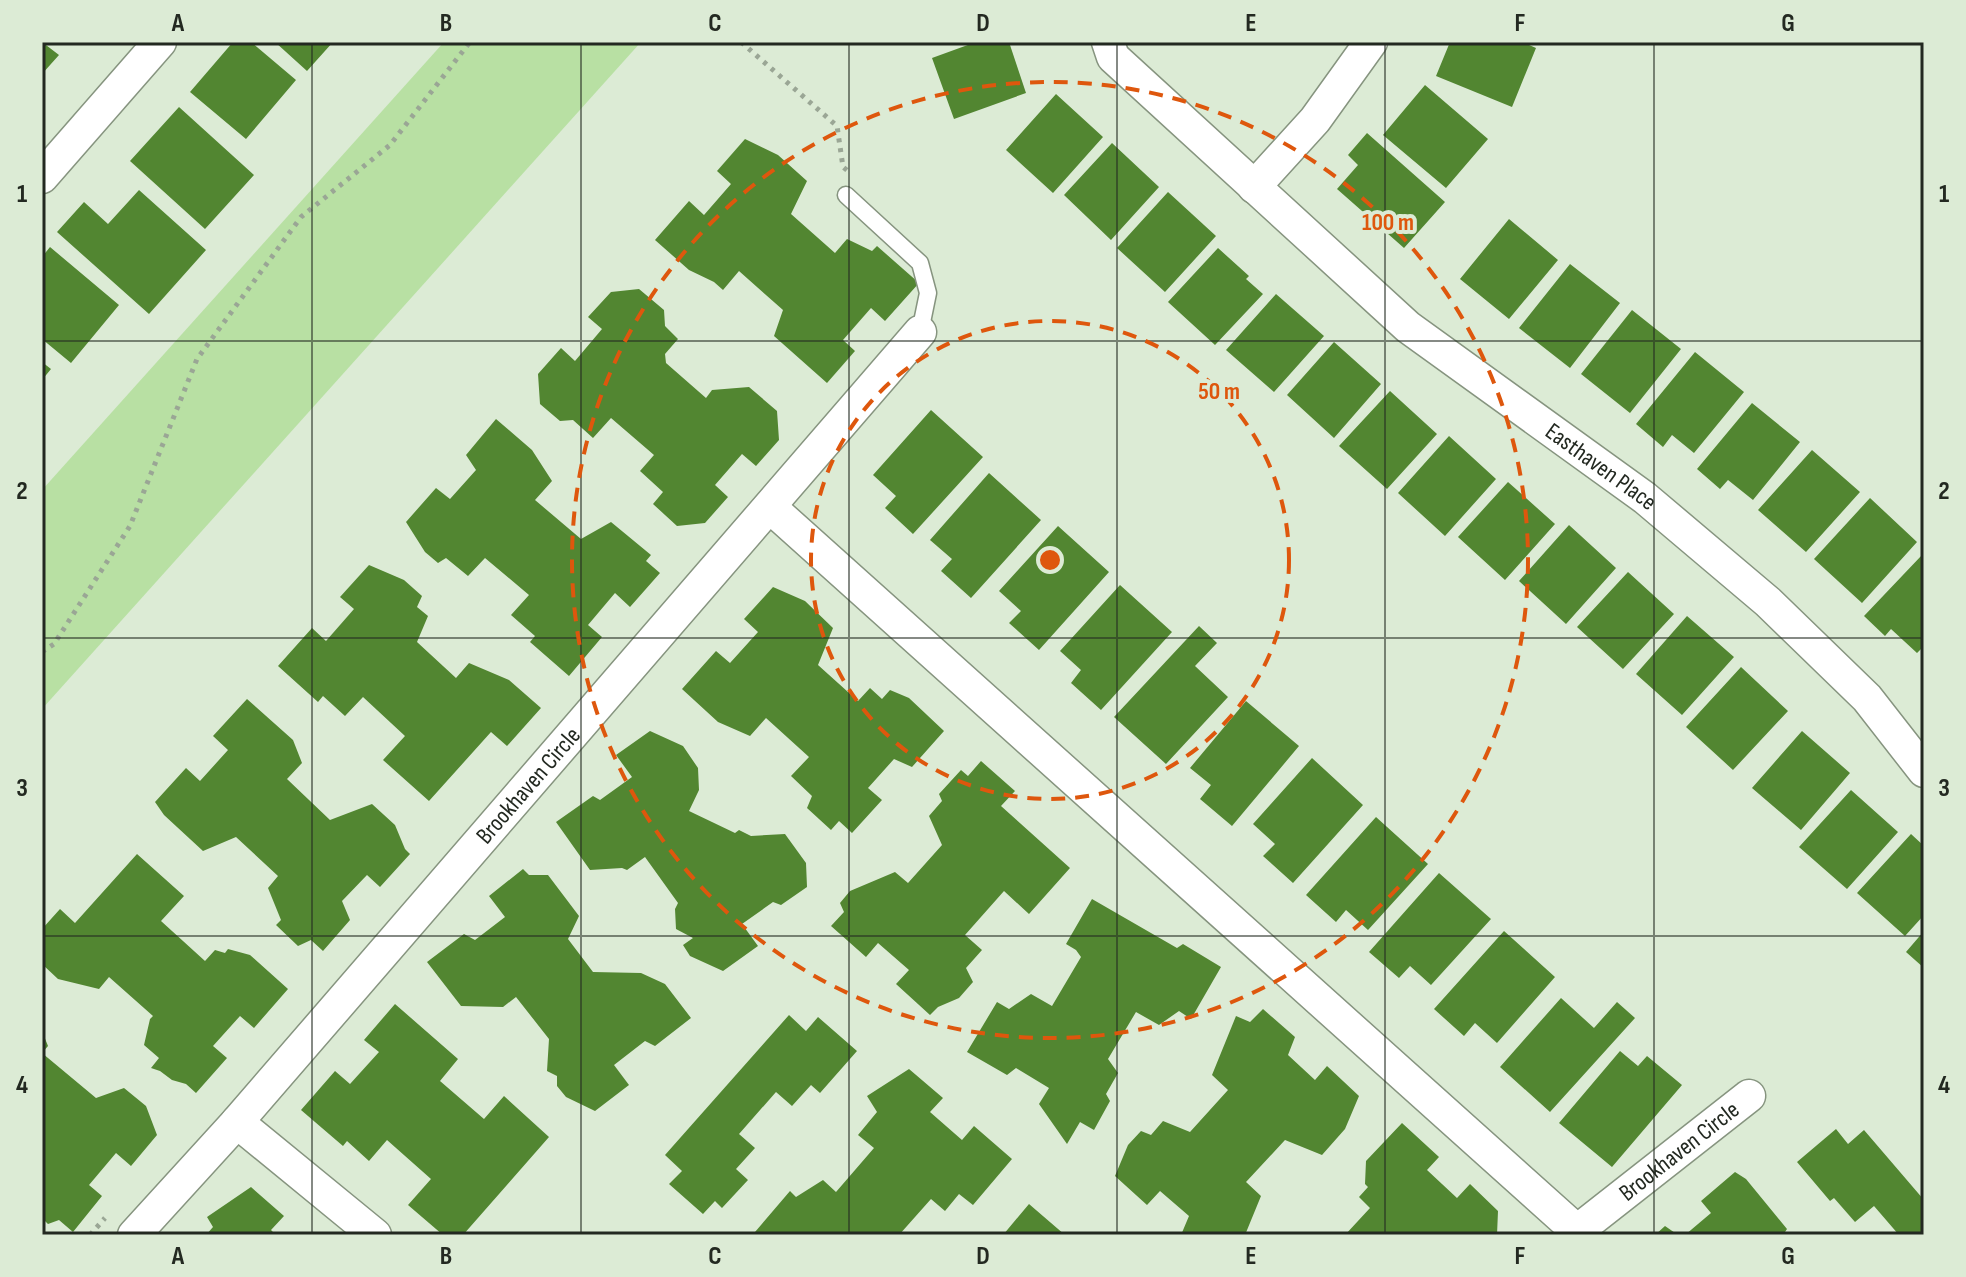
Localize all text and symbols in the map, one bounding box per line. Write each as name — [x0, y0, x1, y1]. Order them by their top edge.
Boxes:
text: A — [171, 8, 185, 39]
text: B — [440, 8, 452, 39]
text: C — [708, 8, 722, 39]
text: D — [976, 8, 990, 39]
text: E — [1245, 8, 1257, 39]
text: F — [1515, 8, 1526, 39]
text: G — [1781, 8, 1795, 39]
text: 1 — [17, 179, 27, 210]
text: 1 — [1939, 179, 1949, 210]
text: 100 m — [1362, 208, 1414, 237]
text: 50 m — [1198, 377, 1240, 406]
street label: Easthaven Place — [1540, 417, 1663, 516]
text: 2 — [16, 476, 28, 507]
text: 2 — [1938, 476, 1950, 507]
centre of rings — [1036, 546, 1064, 574]
street label: Brookhaven Circle — [470, 721, 586, 850]
text: 3 — [16, 773, 28, 804]
text: 3 — [1938, 773, 1950, 804]
text: 4 — [16, 1070, 28, 1101]
text: 4 — [1938, 1070, 1950, 1101]
street label: Brookhaven Circle — [1613, 1095, 1745, 1207]
text: A — [171, 1241, 185, 1272]
text: B — [440, 1241, 452, 1272]
text: C — [708, 1241, 722, 1272]
text: D — [976, 1241, 990, 1272]
text: E — [1245, 1241, 1257, 1272]
text: F — [1515, 1241, 1526, 1272]
text: G — [1781, 1241, 1795, 1272]

